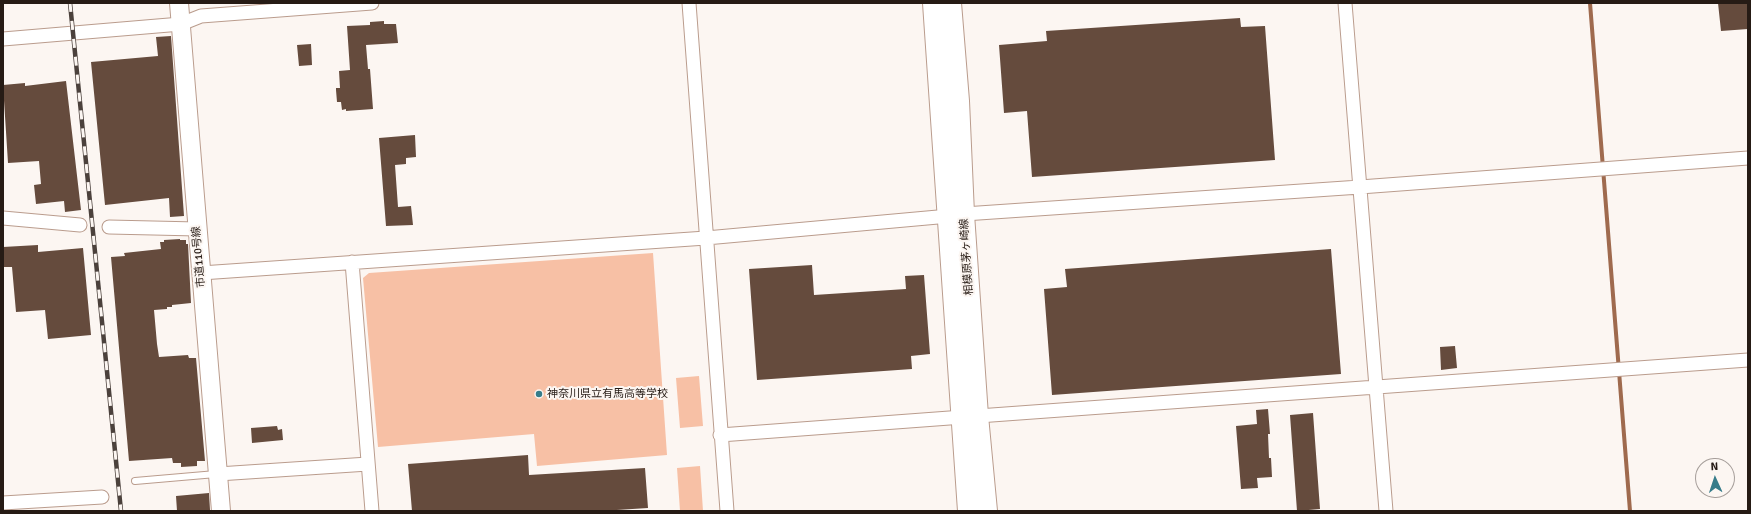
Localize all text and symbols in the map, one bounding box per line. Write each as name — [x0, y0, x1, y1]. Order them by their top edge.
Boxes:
street label: 相模原茅ヶ崎線 — [958, 218, 976, 296]
street label: 市道110号線 — [190, 226, 208, 288]
place label: 神奈川県立有馬高等学校 — [547, 387, 668, 401]
marker: 神奈川県立有馬高等学校 — [534, 389, 544, 399]
north arrow — [1695, 458, 1735, 498]
text: N — [1710, 460, 1719, 473]

